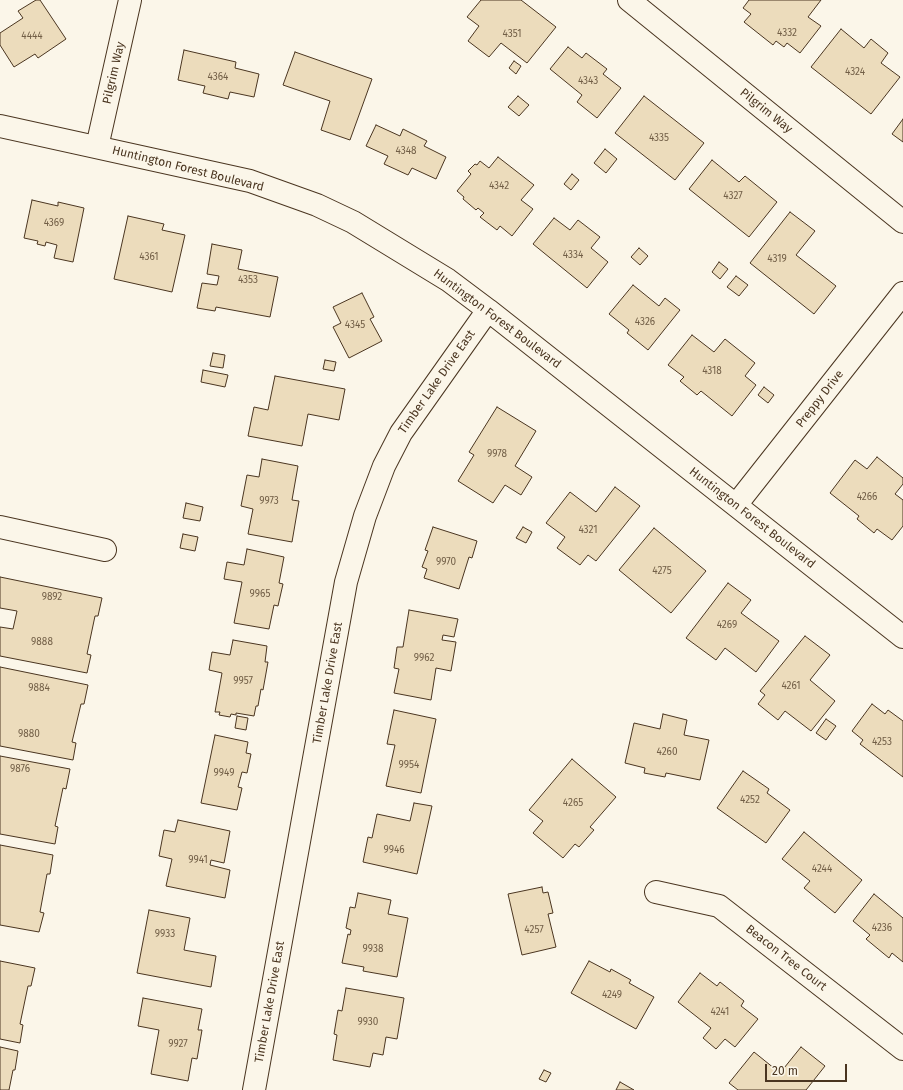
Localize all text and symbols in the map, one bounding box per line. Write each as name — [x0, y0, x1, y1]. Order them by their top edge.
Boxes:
house number: 4332 — [777, 27, 797, 39]
house number: 4351 — [503, 28, 521, 40]
house number: 4444 — [21, 30, 43, 42]
street label: Pilgrim Way — [100, 40, 128, 106]
house number: 4324 — [845, 66, 865, 78]
house number: 4364 — [208, 71, 228, 83]
house number: 4343 — [578, 75, 598, 87]
street label: Pilgrim Way — [737, 85, 795, 137]
house number: 4335 — [649, 132, 669, 144]
street label: Huntington Forest Boulevard — [111, 143, 265, 195]
house number: 4348 — [396, 145, 416, 157]
house number: 4342 — [489, 180, 509, 192]
house number: 4327 — [723, 190, 743, 202]
house number: 4369 — [44, 217, 64, 229]
house number: 4334 — [563, 249, 583, 261]
house number: 4361 — [139, 251, 159, 263]
house number: 4319 — [767, 253, 787, 265]
street label: Huntington Forest Boulevard — [430, 266, 564, 372]
house number: 4353 — [238, 274, 258, 286]
house number: 4326 — [635, 316, 655, 328]
house number: 4345 — [345, 319, 365, 331]
street label: Timber Lake Drive East — [396, 327, 478, 437]
house number: 4318 — [702, 365, 722, 377]
street label: Preppy Drive — [793, 367, 847, 431]
house number: 9978 — [487, 448, 507, 460]
street label: Huntington Forest Boulevard — [686, 464, 818, 572]
house number: 4266 — [857, 491, 877, 503]
house number: 9973 — [259, 495, 279, 507]
house number: 4321 — [578, 524, 598, 536]
house number: 9970 — [436, 556, 456, 568]
house number: 4275 — [652, 565, 672, 577]
house number: 9965 — [250, 588, 270, 600]
house number: 9892 — [42, 591, 62, 603]
house number: 4269 — [717, 619, 737, 631]
street label: Timber Lake Drive East — [310, 621, 346, 745]
house number: 9888 — [31, 636, 53, 648]
house number: 9962 — [414, 652, 434, 664]
house number: 9957 — [233, 675, 253, 687]
house number: 4261 — [781, 680, 801, 692]
house number: 9884 — [28, 682, 50, 694]
house number: 9880 — [18, 728, 40, 740]
house number: 4253 — [872, 736, 892, 748]
house number: 4260 — [657, 746, 677, 758]
house number: 9954 — [399, 759, 419, 771]
house number: 9876 — [10, 763, 30, 775]
house number: 9949 — [214, 767, 234, 779]
house number: 4252 — [740, 794, 760, 806]
house number: 4265 — [563, 797, 583, 809]
house number: 9946 — [383, 844, 405, 856]
house number: 9941 — [188, 854, 208, 866]
house number: 4244 — [812, 863, 832, 875]
street label: Beacon Tree Court — [743, 922, 829, 994]
house number: 4236 — [872, 922, 892, 934]
house number: 4257 — [524, 924, 544, 936]
house number: 9933 — [155, 928, 175, 940]
street label: Timber Lake Drive East — [252, 940, 288, 1064]
house number: 9938 — [363, 943, 383, 955]
house number: 4249 — [602, 989, 622, 1001]
house number: 4241 — [711, 1006, 729, 1018]
house number: 9930 — [358, 1016, 378, 1028]
house number: 9927 — [168, 1038, 188, 1050]
scale bar — [767, 1056, 849, 1082]
text: 20 m — [772, 1064, 798, 1078]

